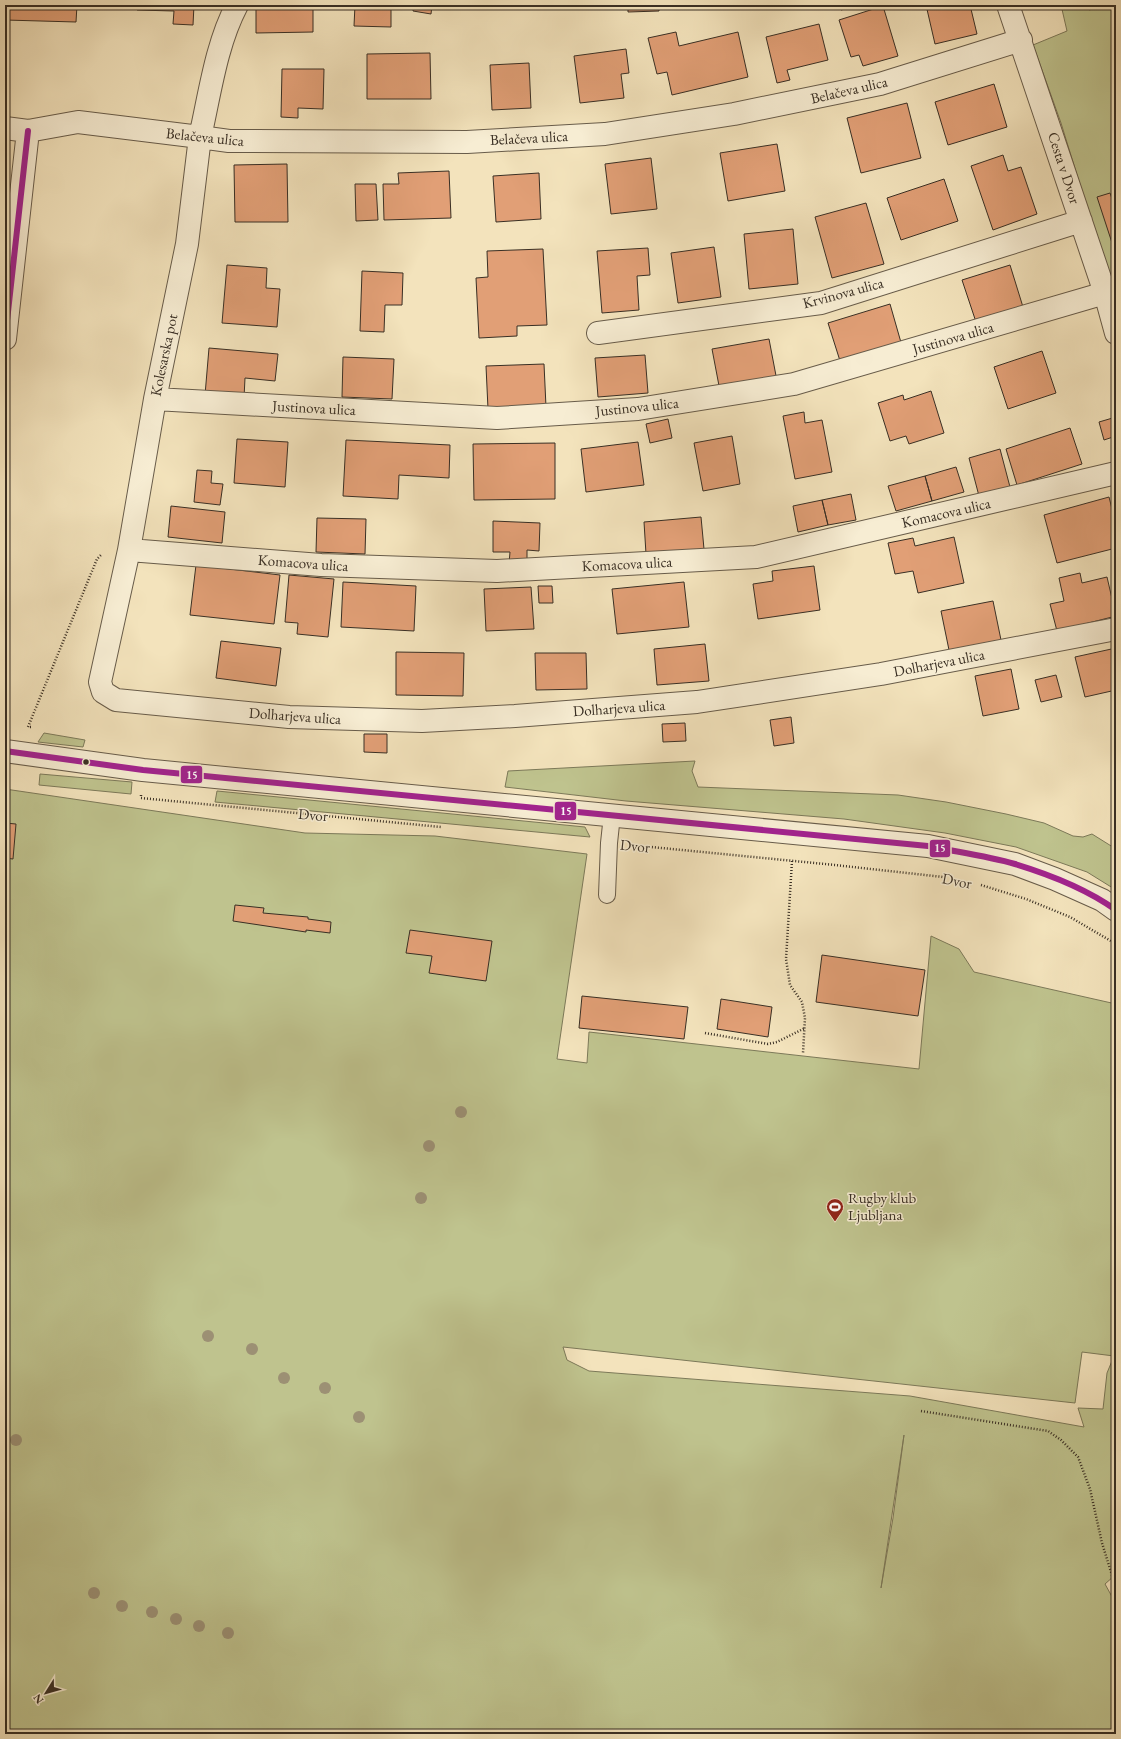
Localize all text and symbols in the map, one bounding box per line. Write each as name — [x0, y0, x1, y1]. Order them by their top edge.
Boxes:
street label: Belačeva ulica — [809, 71, 889, 108]
street label: Belačeva ulica — [165, 123, 245, 150]
street label: Belačeva ulica — [489, 126, 569, 149]
street label: Cesta v Dvor — [1044, 129, 1085, 206]
street label: Krvinova ulica — [800, 273, 885, 312]
street label: Kolesarska pot — [146, 312, 182, 398]
street label: Justinova ulica — [908, 317, 996, 359]
street label: Justinova ulica — [592, 393, 680, 421]
street label: Justinova ulica — [270, 396, 356, 419]
street label: Komacova ulica — [900, 493, 992, 532]
street label: Komacova ulica — [257, 550, 349, 575]
street label: Komacova ulica — [581, 552, 673, 575]
street label: Dolharjeva ulica — [892, 644, 986, 681]
street label: Dolharjeva ulica — [572, 695, 666, 720]
street label: Dolharjeva ulica — [248, 703, 342, 728]
unlabelled marker — [81, 757, 91, 767]
line badge: 15 — [180, 765, 203, 784]
text: 15 — [186, 768, 198, 782]
line badge: 15 — [554, 801, 577, 821]
street label: Dvor — [297, 804, 329, 825]
text: 15 — [560, 804, 572, 818]
street label: Dvor — [619, 834, 651, 857]
line badge: 15 — [929, 839, 951, 858]
text: 15 — [934, 841, 946, 855]
street label: Dvor — [941, 868, 974, 893]
place label: Rugby klub Ljubljana — [848, 1188, 917, 1224]
sports icon: Rugby klub Ljubljana — [825, 1197, 845, 1222]
north arrow — [26, 1673, 66, 1713]
text: N — [30, 1691, 46, 1707]

